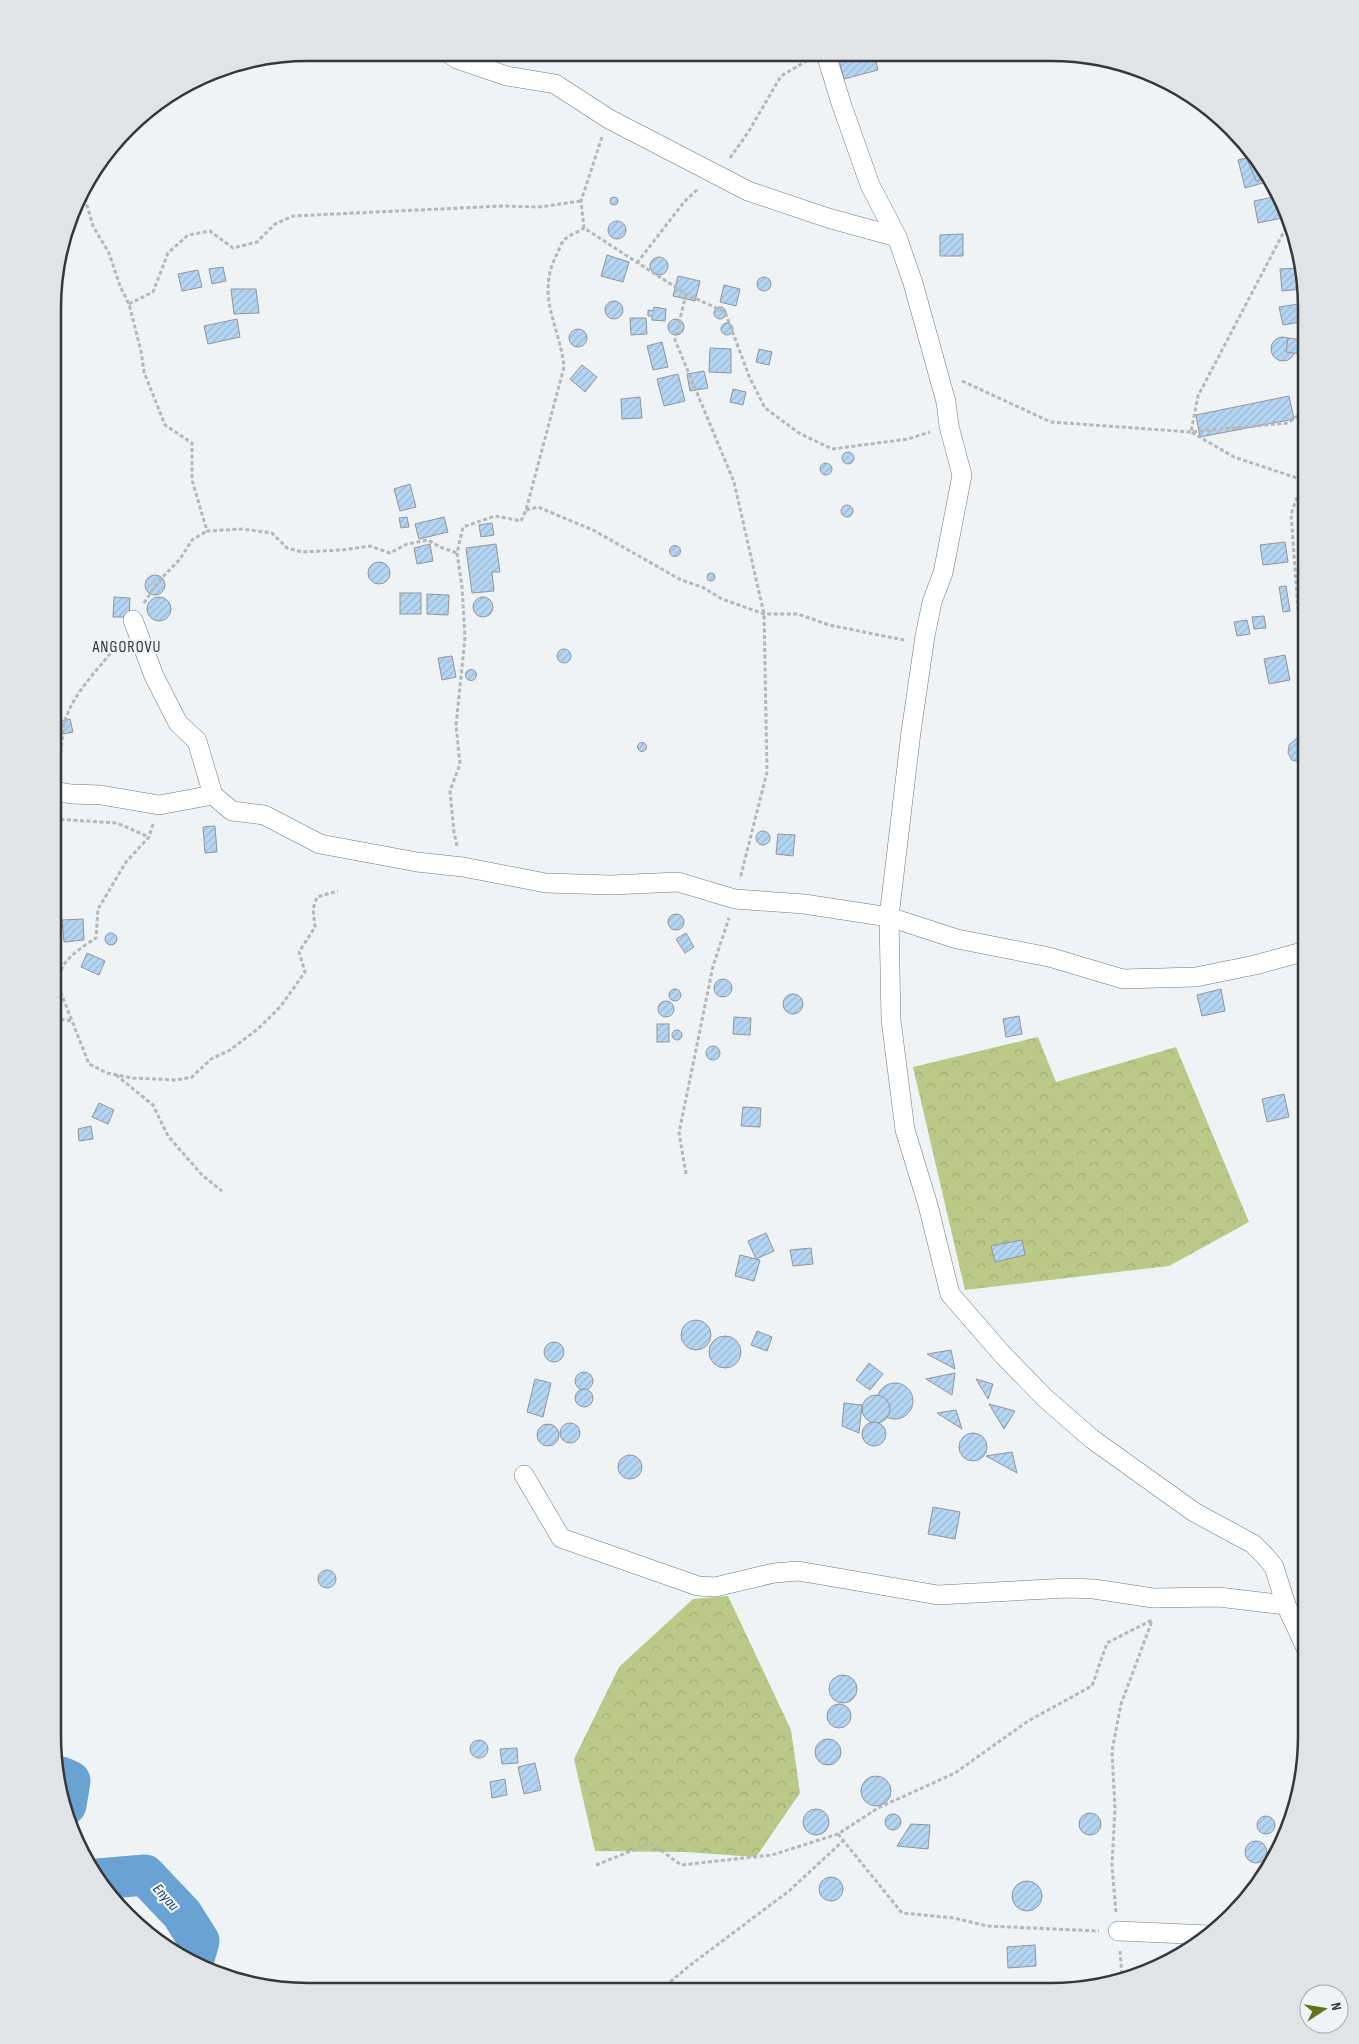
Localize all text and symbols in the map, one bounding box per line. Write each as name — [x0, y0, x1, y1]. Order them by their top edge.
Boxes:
district label: ANGOROVU — [91, 638, 162, 657]
water label: Enyau — [149, 1880, 183, 1915]
north arrow — [1299, 1984, 1349, 2034]
text: N — [1327, 2001, 1345, 2012]

